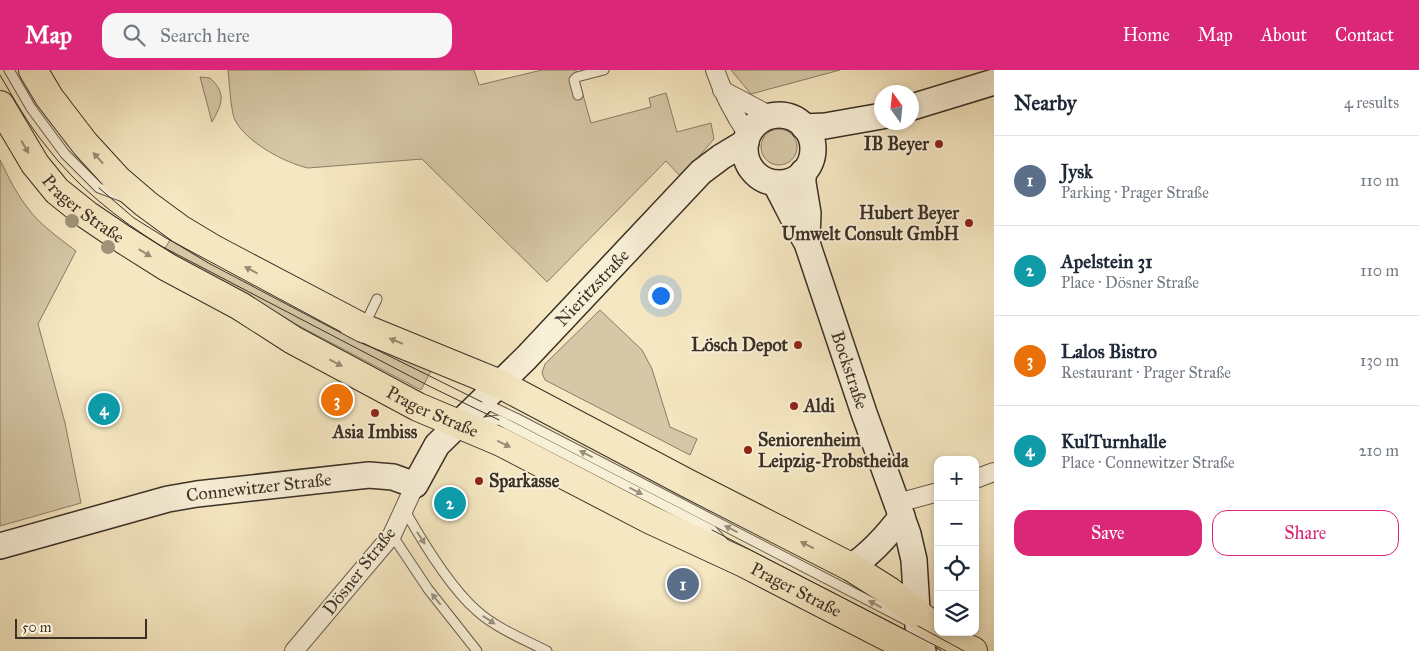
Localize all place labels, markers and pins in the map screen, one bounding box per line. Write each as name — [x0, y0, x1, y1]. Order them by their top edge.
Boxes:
place label: IB Beyer — [864, 133, 930, 156]
marker: IB Beyer — [933, 138, 945, 150]
place label: Hubert Beyer Umwelt Consult GmbH — [782, 202, 960, 245]
marker: Hubert Beyer Umwelt Consult GmbH — [963, 217, 975, 229]
place label: Lösch Depot — [691, 334, 789, 357]
marker: Lösch Depot — [792, 339, 804, 351]
pin: 3 — [321, 381, 353, 419]
pin: 4 — [88, 390, 120, 428]
place label: Aldi — [803, 395, 836, 417]
marker: Aldi — [788, 400, 800, 412]
marker: Asia Imbiss — [369, 407, 381, 419]
place label: Asia Imbiss — [332, 421, 418, 443]
place label: Seniorenheim Leipzig-Probstheida — [758, 429, 909, 473]
marker: Seniorenheim Leipzig-Probstheida — [742, 444, 754, 456]
place label: Sparkasse — [489, 470, 560, 493]
marker: Sparkasse — [473, 475, 485, 487]
pin: 2 — [434, 484, 466, 522]
pin: 1 — [667, 565, 699, 603]

